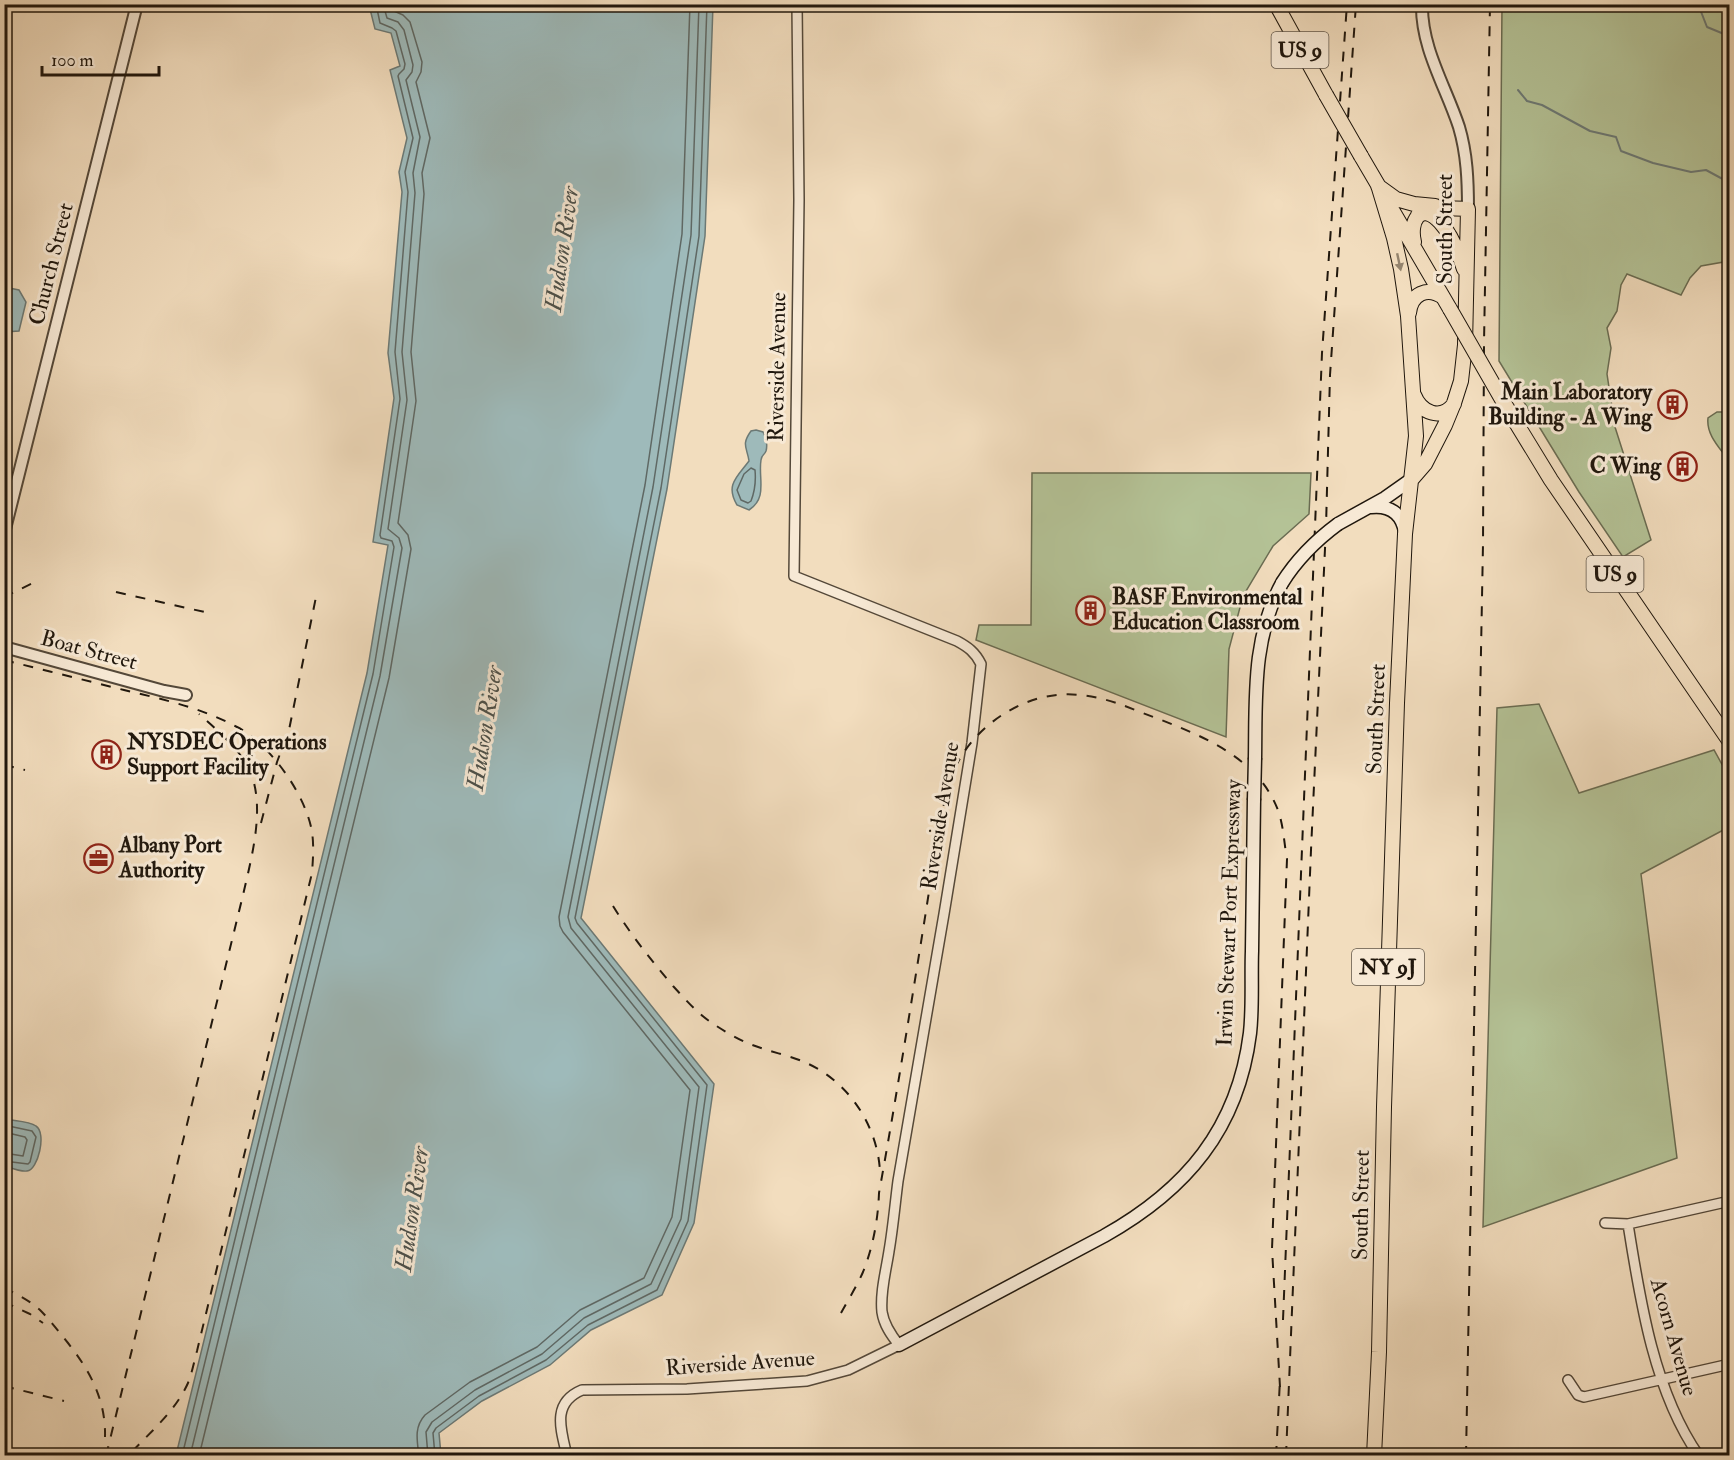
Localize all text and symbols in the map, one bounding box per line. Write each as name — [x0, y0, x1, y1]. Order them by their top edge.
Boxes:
road number: US 9 — [1272, 32, 1328, 68]
scale bar — [42, 39, 159, 77]
text: 100 m — [51, 49, 94, 72]
street label: South Street — [1431, 174, 1459, 284]
water label: Hudson River — [538, 184, 586, 314]
street label: Church Street — [22, 200, 80, 328]
one-way arrow — [1395, 253, 1404, 272]
street label: Riverside Avenue — [762, 292, 792, 442]
place label: Main Laboratory Building - A Wing — [1488, 378, 1653, 432]
building icon: Main Laboratory Building - A Wing — [1657, 389, 1689, 421]
building icon: C Wing — [1666, 450, 1698, 482]
place label: C Wing — [1590, 452, 1662, 481]
road number: US 9 — [1586, 556, 1644, 592]
place label: BASF Environmental Education Classroom — [1112, 583, 1303, 636]
building icon: BASF Environmental Education Classroom — [1075, 594, 1107, 626]
street label: Boat Street — [38, 624, 140, 676]
water label: Hudson River — [460, 663, 510, 793]
street label: South Street — [1360, 663, 1392, 775]
place label: NYSDEC Operations Support Facility — [126, 728, 327, 782]
building icon: NYSDEC Operations Support Facility — [90, 739, 122, 771]
street label: Riverside Avenue — [914, 740, 966, 892]
street label: Irwin Stewart Port Expressway — [1210, 779, 1249, 1047]
place label: Albany Port Authority — [118, 831, 223, 885]
office icon: Albany Port Authority — [82, 842, 114, 874]
road number: NY 9J — [1352, 949, 1424, 985]
water label: Hudson River — [388, 1144, 436, 1274]
street label: South Street — [1346, 1150, 1376, 1260]
street label: Acorn Avenue — [1644, 1274, 1704, 1399]
street label: Riverside Avenue — [664, 1344, 816, 1382]

